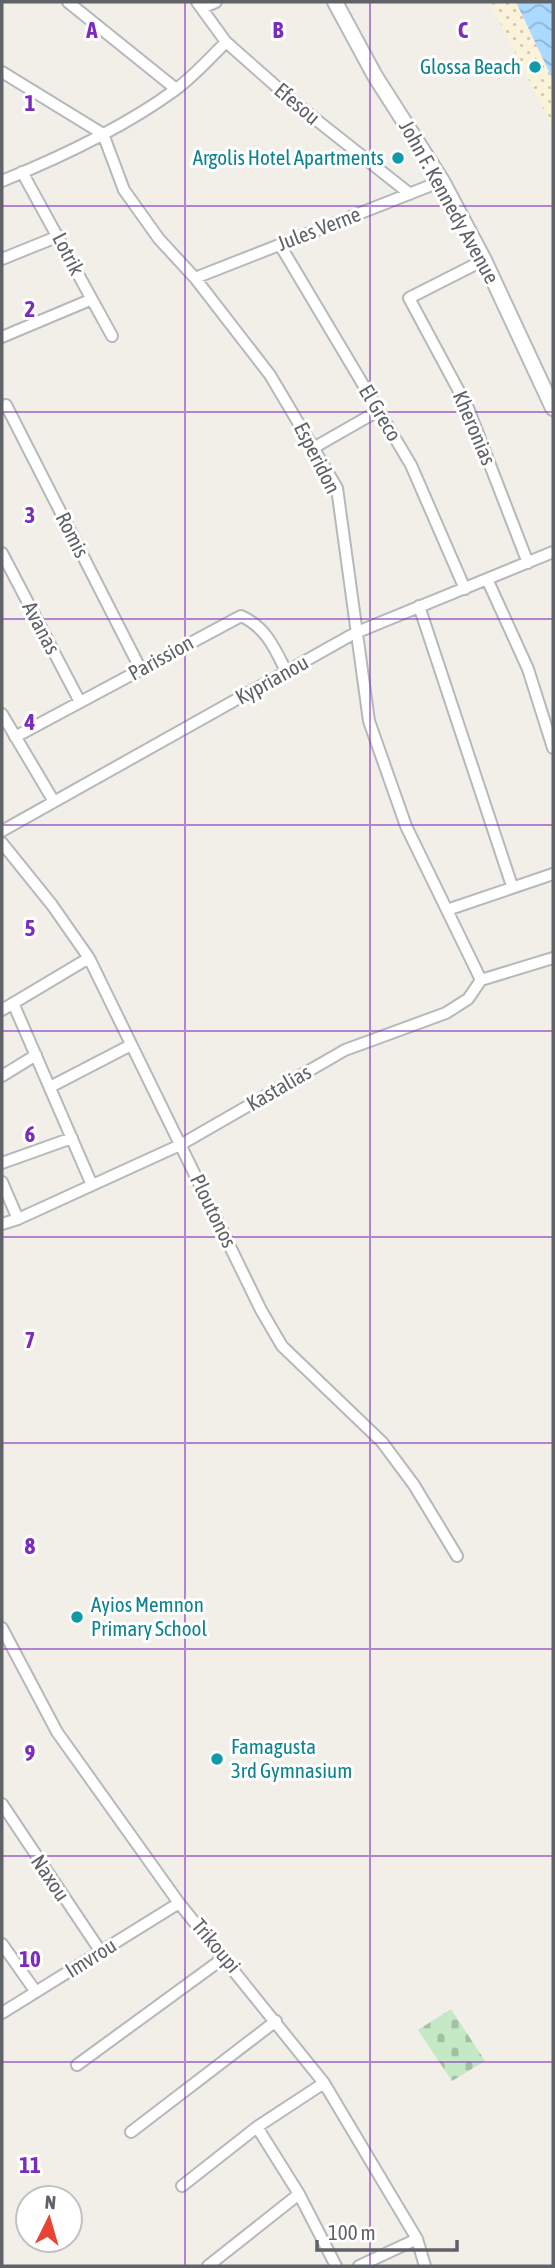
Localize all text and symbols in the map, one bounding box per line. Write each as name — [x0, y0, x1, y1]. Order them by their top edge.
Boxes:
text: A — [85, 17, 98, 43]
text: B — [273, 17, 284, 43]
text: C — [458, 17, 469, 43]
place label: Glossa Beach — [420, 54, 521, 78]
marker: Glossa Beach — [527, 59, 543, 75]
street label: Efesou — [270, 77, 325, 129]
text: 1 — [25, 90, 36, 116]
street label: John F. Kennedy Avenue — [395, 116, 505, 287]
place label: Argolis Hotel Apartments — [193, 145, 384, 169]
marker: Argolis Hotel Apartments — [390, 150, 406, 166]
street label: Jules Verne — [274, 201, 364, 255]
street label: Lotrik — [48, 228, 90, 279]
text: 2 — [25, 296, 35, 322]
street label: El Greco — [355, 380, 407, 445]
street label: Kheronias — [449, 387, 501, 468]
street label: Esperidon — [290, 418, 346, 497]
text: 3 — [25, 502, 35, 528]
street label: Romis — [51, 508, 94, 561]
street label: Avanas — [18, 597, 66, 658]
street label: Parission — [124, 630, 197, 685]
street label: Kyprianou — [231, 649, 312, 709]
text: 4 — [24, 709, 36, 735]
text: 5 — [25, 915, 36, 941]
street label: Kastalias — [242, 1059, 315, 1115]
text: 6 — [25, 1121, 36, 1147]
street label: Ploutonos — [186, 1170, 242, 1251]
text: 7 — [25, 1327, 35, 1353]
text: 8 — [25, 1533, 36, 1559]
place label: Ayios Memnon Primary School — [91, 1592, 207, 1640]
marker: Ayios Memnon Primary School — [69, 1609, 85, 1625]
place label: Famagusta 3rd Gymnasium — [231, 1734, 352, 1782]
text: 9 — [25, 1740, 36, 1766]
marker: Famagusta 3rd Gymnasium — [209, 1751, 225, 1767]
street label: Naxou — [27, 1850, 75, 1905]
street label: Trikoupi — [187, 1914, 246, 1977]
street label: Imvrou — [61, 1932, 120, 1982]
text: 10 — [19, 1946, 41, 1972]
text: 11 — [19, 2152, 41, 2178]
north arrow — [14, 2184, 84, 2254]
text: N — [44, 2191, 57, 2214]
scale bar — [317, 2208, 457, 2252]
text: 100 m — [328, 2220, 376, 2244]

